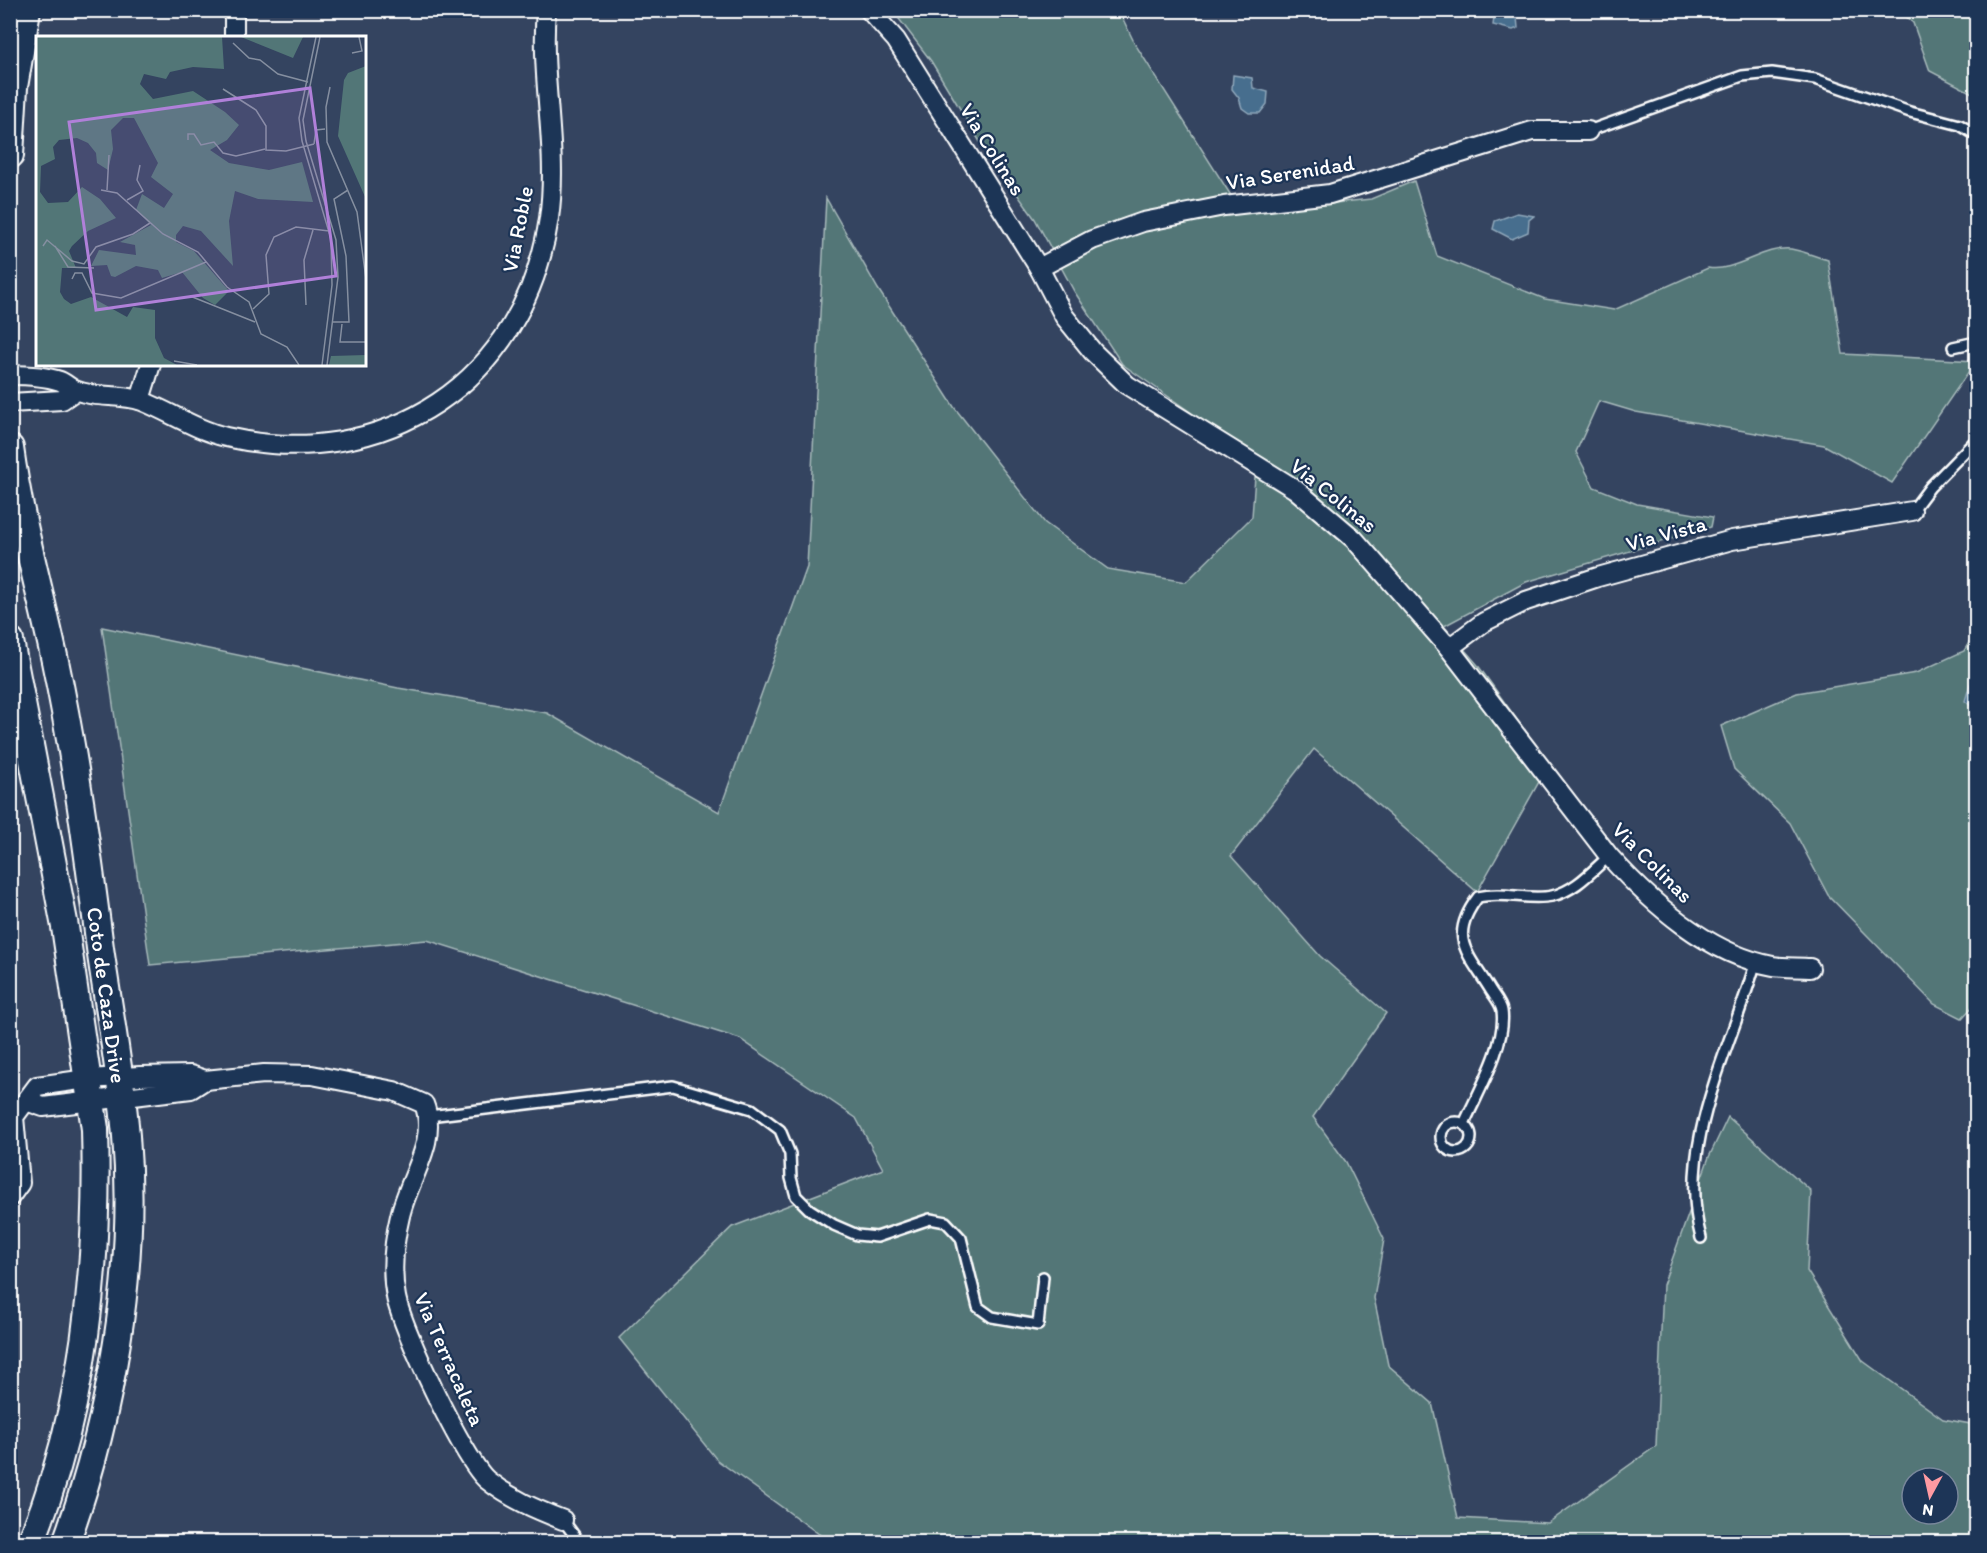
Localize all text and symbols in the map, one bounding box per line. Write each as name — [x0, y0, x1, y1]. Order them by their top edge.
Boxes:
inset map — [36, 36, 366, 366]
street label: Via Colinas — [954, 98, 1032, 201]
street label: Via Serenidad — [1224, 149, 1356, 196]
street label: Via Roble — [496, 184, 539, 275]
street label: Via Colinas — [1285, 452, 1383, 539]
street label: Via Vista — [1623, 510, 1710, 557]
street label: Via Colinas — [1606, 816, 1699, 909]
street label: Coto de Caza Drive — [81, 905, 132, 1085]
street label: Via Terracaleta — [408, 1288, 491, 1431]
north arrow — [1900, 1466, 1960, 1526]
text: N — [1921, 1500, 1935, 1521]

